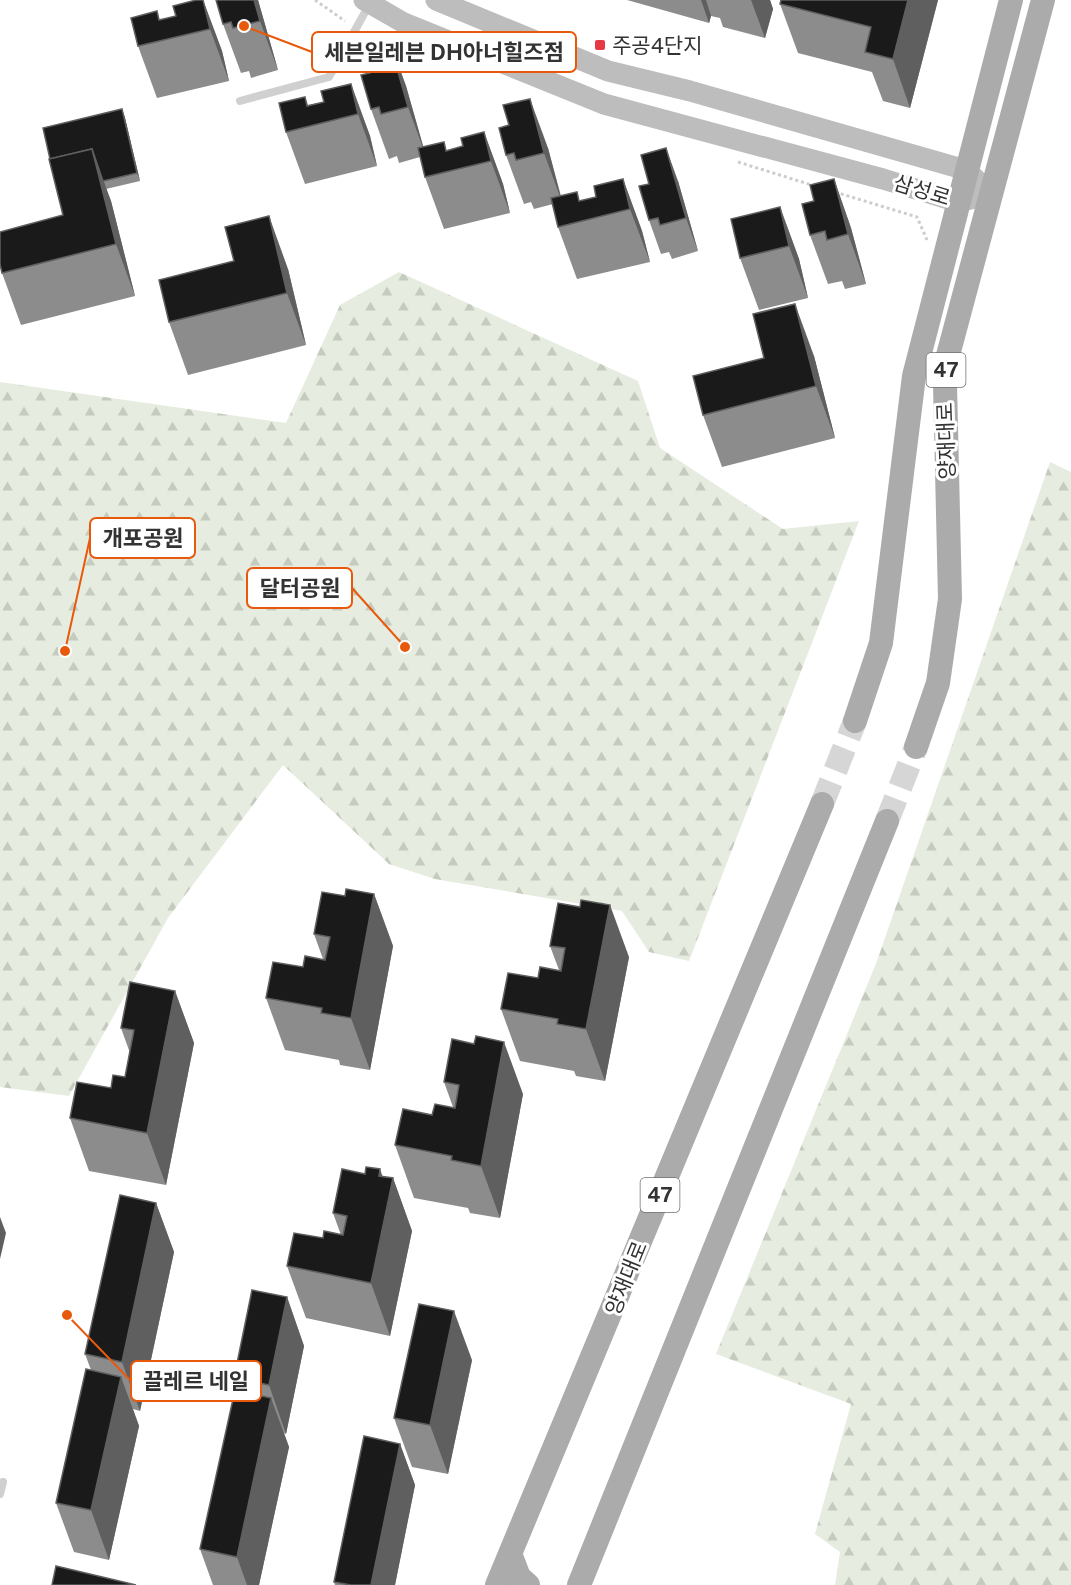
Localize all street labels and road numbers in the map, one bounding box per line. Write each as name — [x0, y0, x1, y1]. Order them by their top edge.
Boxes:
street label: 삼성로 — [891, 170, 953, 210]
road number: 47 — [926, 353, 966, 387]
street label: 양재대로 — [932, 402, 960, 480]
road number: 47 — [640, 1178, 680, 1212]
street label: 양재대로 — [600, 1237, 652, 1319]

